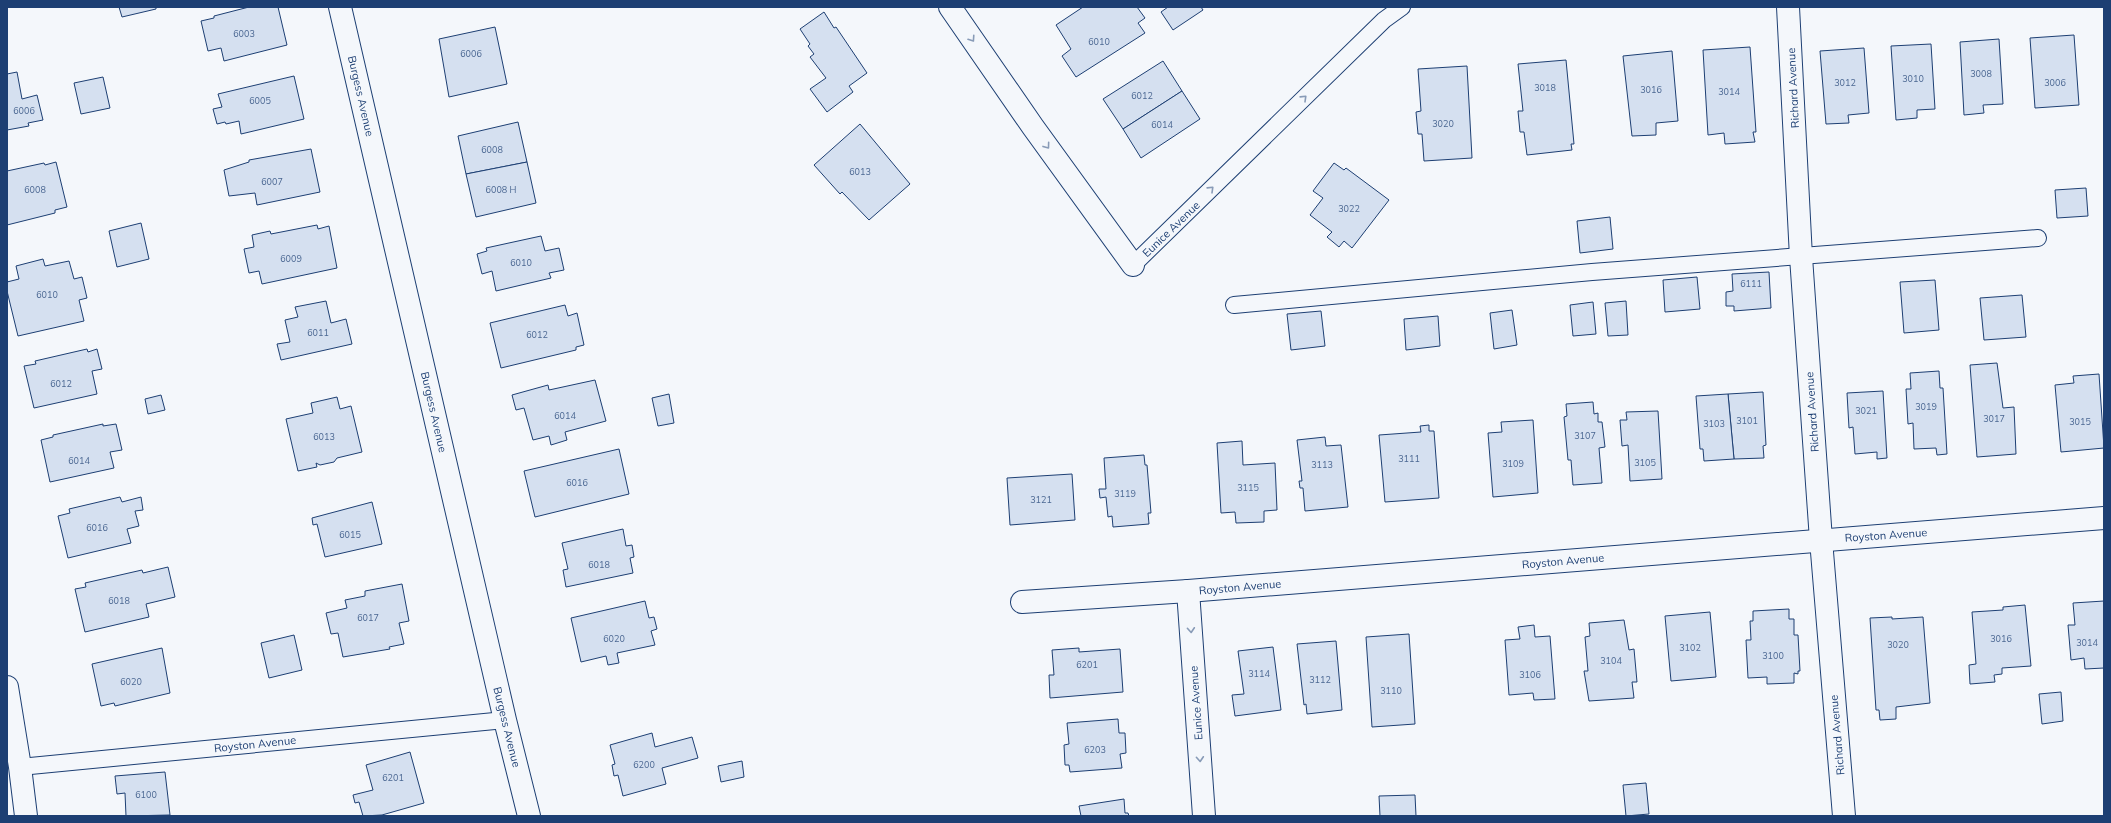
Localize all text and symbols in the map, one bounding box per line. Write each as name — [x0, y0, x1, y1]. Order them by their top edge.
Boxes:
house number: 6003 — [233, 28, 255, 39]
one-way arrow — [967, 35, 975, 42]
house number: 6010 — [1088, 36, 1110, 47]
street label: Richard Avenue — [1784, 47, 1802, 129]
house number: 6006 — [460, 48, 482, 59]
street label: Burgess Avenue — [345, 54, 377, 138]
house number: 3008 — [1970, 68, 1992, 79]
house number: 3010 — [1902, 73, 1924, 84]
house number: 3012 — [1834, 77, 1856, 88]
house number: 3006 — [2044, 77, 2066, 88]
house number: 3018 — [1534, 82, 1556, 93]
house number: 3016 — [1640, 84, 1662, 95]
house number: 3014 — [1718, 86, 1740, 97]
house number: 6012 — [1131, 90, 1153, 101]
house number: 6005 — [249, 95, 271, 106]
one-way arrow — [1299, 95, 1307, 103]
house number: 6006 — [13, 105, 35, 116]
house number: 3020 — [1432, 118, 1454, 129]
house number: 6014 — [1151, 119, 1173, 130]
one-way arrow — [1042, 141, 1049, 148]
house number: 6008 — [481, 144, 503, 155]
house number: 6013 — [849, 166, 871, 177]
house number: 6007 — [261, 176, 283, 187]
house number: 6008 — [24, 184, 46, 195]
house number: 6008 H — [486, 184, 517, 195]
one-way arrow — [1206, 186, 1214, 194]
street label: Eunice Avenue — [1139, 198, 1203, 260]
house number: 3022 — [1338, 203, 1360, 214]
house number: 6009 — [280, 253, 302, 264]
house number: 6010 — [510, 257, 532, 268]
house number: 6111 — [1740, 278, 1762, 289]
house number: 6010 — [36, 289, 58, 300]
house number: 6011 — [307, 327, 329, 338]
house number: 6012 — [526, 329, 548, 340]
street label: Burgess Avenue — [418, 370, 450, 454]
street label: Richard Avenue — [1802, 371, 1822, 453]
house number: 6012 — [50, 378, 72, 389]
house number: 3019 — [1915, 401, 1937, 412]
house number: 3021 — [1855, 405, 1877, 416]
house number: 6014 — [554, 410, 576, 421]
house number: 3017 — [1983, 413, 2005, 424]
house number: 3101 — [1736, 415, 1758, 426]
house number: 3015 — [2069, 416, 2091, 427]
house number: 3103 — [1703, 418, 1725, 429]
house number: 3107 — [1574, 430, 1596, 441]
house number: 6013 — [313, 431, 335, 442]
house number: 3111 — [1398, 453, 1420, 464]
house number: 6014 — [68, 455, 90, 466]
house number: 3105 — [1634, 457, 1656, 468]
house number: 3109 — [1502, 458, 1524, 469]
house number: 3113 — [1311, 459, 1333, 470]
house number: 6016 — [566, 477, 588, 488]
house number: 3115 — [1237, 482, 1259, 493]
house number: 3119 — [1114, 488, 1136, 499]
house number: 3121 — [1030, 494, 1052, 505]
house number: 6016 — [86, 522, 108, 533]
street label: Royston Avenue — [1844, 525, 1928, 545]
house number: 6015 — [339, 529, 361, 540]
street label: Royston Avenue — [1521, 550, 1605, 572]
house number: 6018 — [588, 559, 610, 570]
street label: Royston Avenue — [1198, 576, 1282, 598]
house number: 6018 — [108, 595, 130, 606]
house number: 6017 — [357, 612, 379, 623]
one-way arrow — [1186, 627, 1195, 633]
house number: 6020 — [603, 633, 625, 644]
house number: 3016 — [1990, 633, 2012, 644]
house number: 3014 — [2076, 637, 2098, 648]
house number: 3020 — [1887, 639, 1909, 650]
house number: 3102 — [1679, 642, 1701, 653]
house number: 3100 — [1762, 650, 1784, 661]
house number: 3104 — [1600, 655, 1622, 666]
house number: 6201 — [1076, 659, 1098, 670]
street label: Eunice Avenue — [1186, 665, 1206, 741]
house number: 3114 — [1248, 668, 1270, 679]
house number: 3106 — [1519, 669, 1541, 680]
house number: 3112 — [1309, 674, 1331, 685]
house number: 6020 — [120, 676, 142, 687]
street label: Burgess Avenue — [490, 685, 524, 769]
house number: 3110 — [1380, 685, 1402, 696]
street label: Richard Avenue — [1827, 694, 1847, 776]
street label: Royston Avenue — [213, 733, 297, 755]
house number: 6203 — [1084, 744, 1106, 755]
one-way arrow — [1195, 756, 1204, 762]
house number: 6200 — [633, 759, 655, 770]
house number: 6201 — [382, 772, 404, 783]
house number: 6100 — [135, 789, 157, 800]

